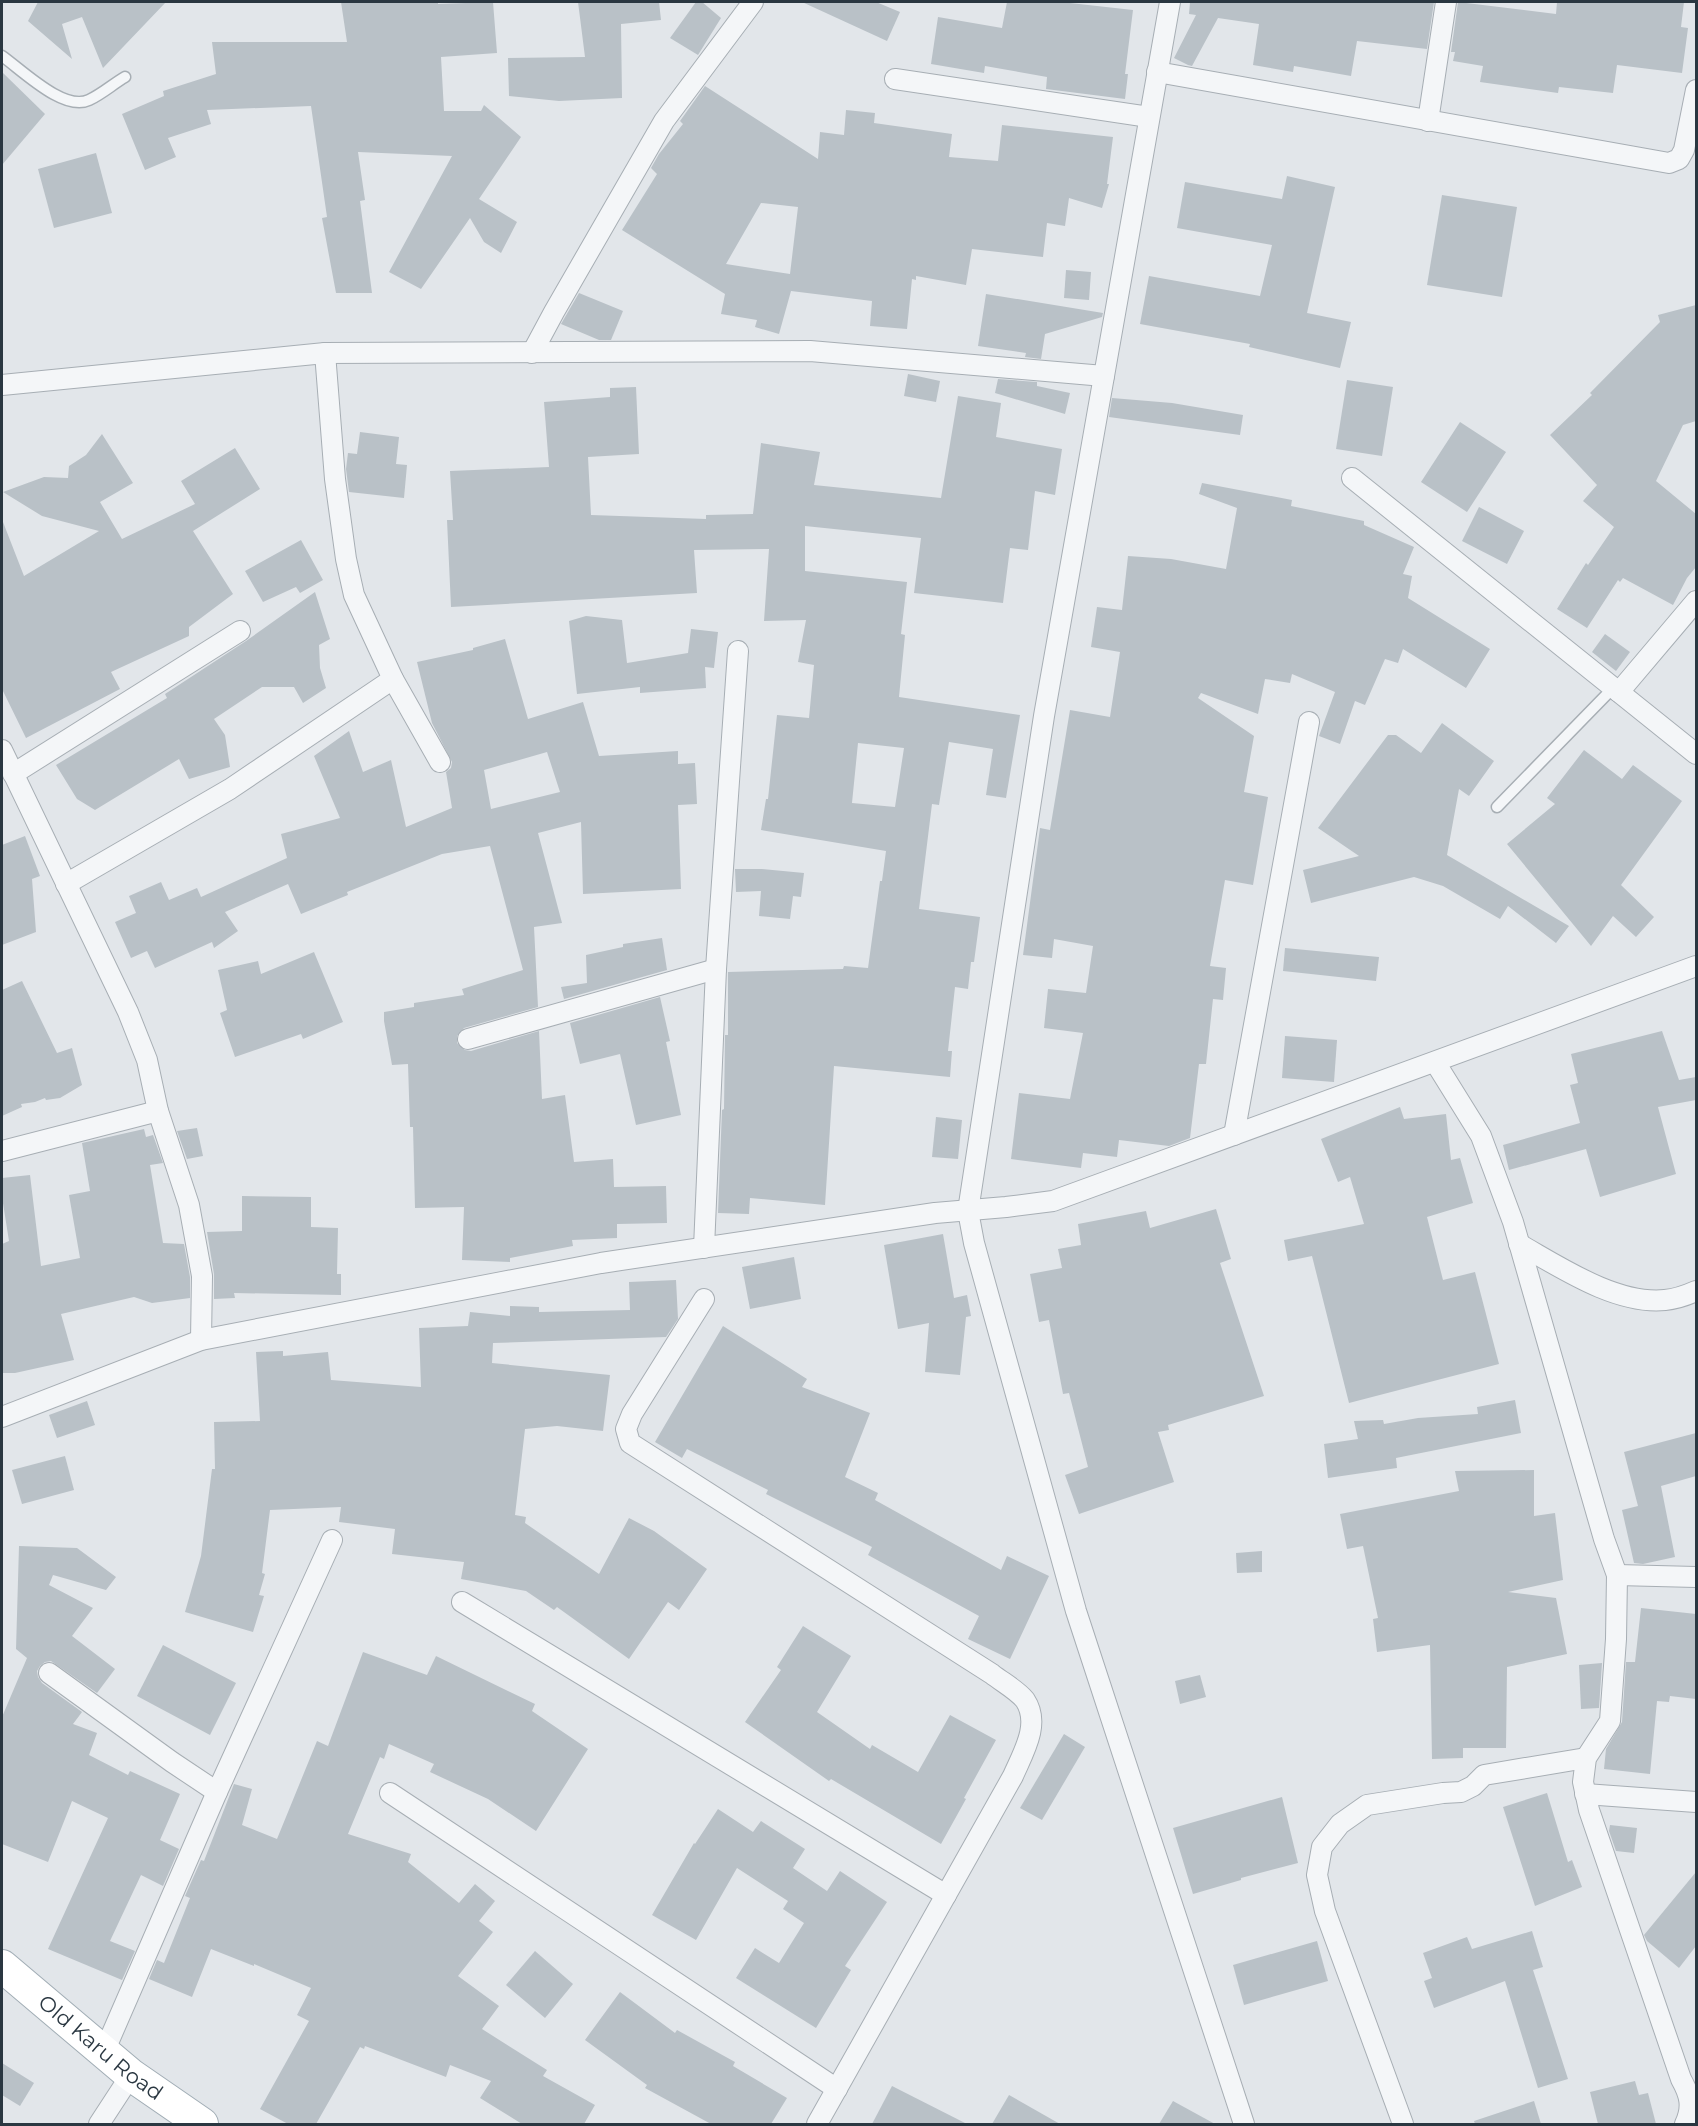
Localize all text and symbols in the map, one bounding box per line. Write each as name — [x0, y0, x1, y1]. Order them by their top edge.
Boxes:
street label: Old Karu Road — [34, 1989, 168, 2105]

